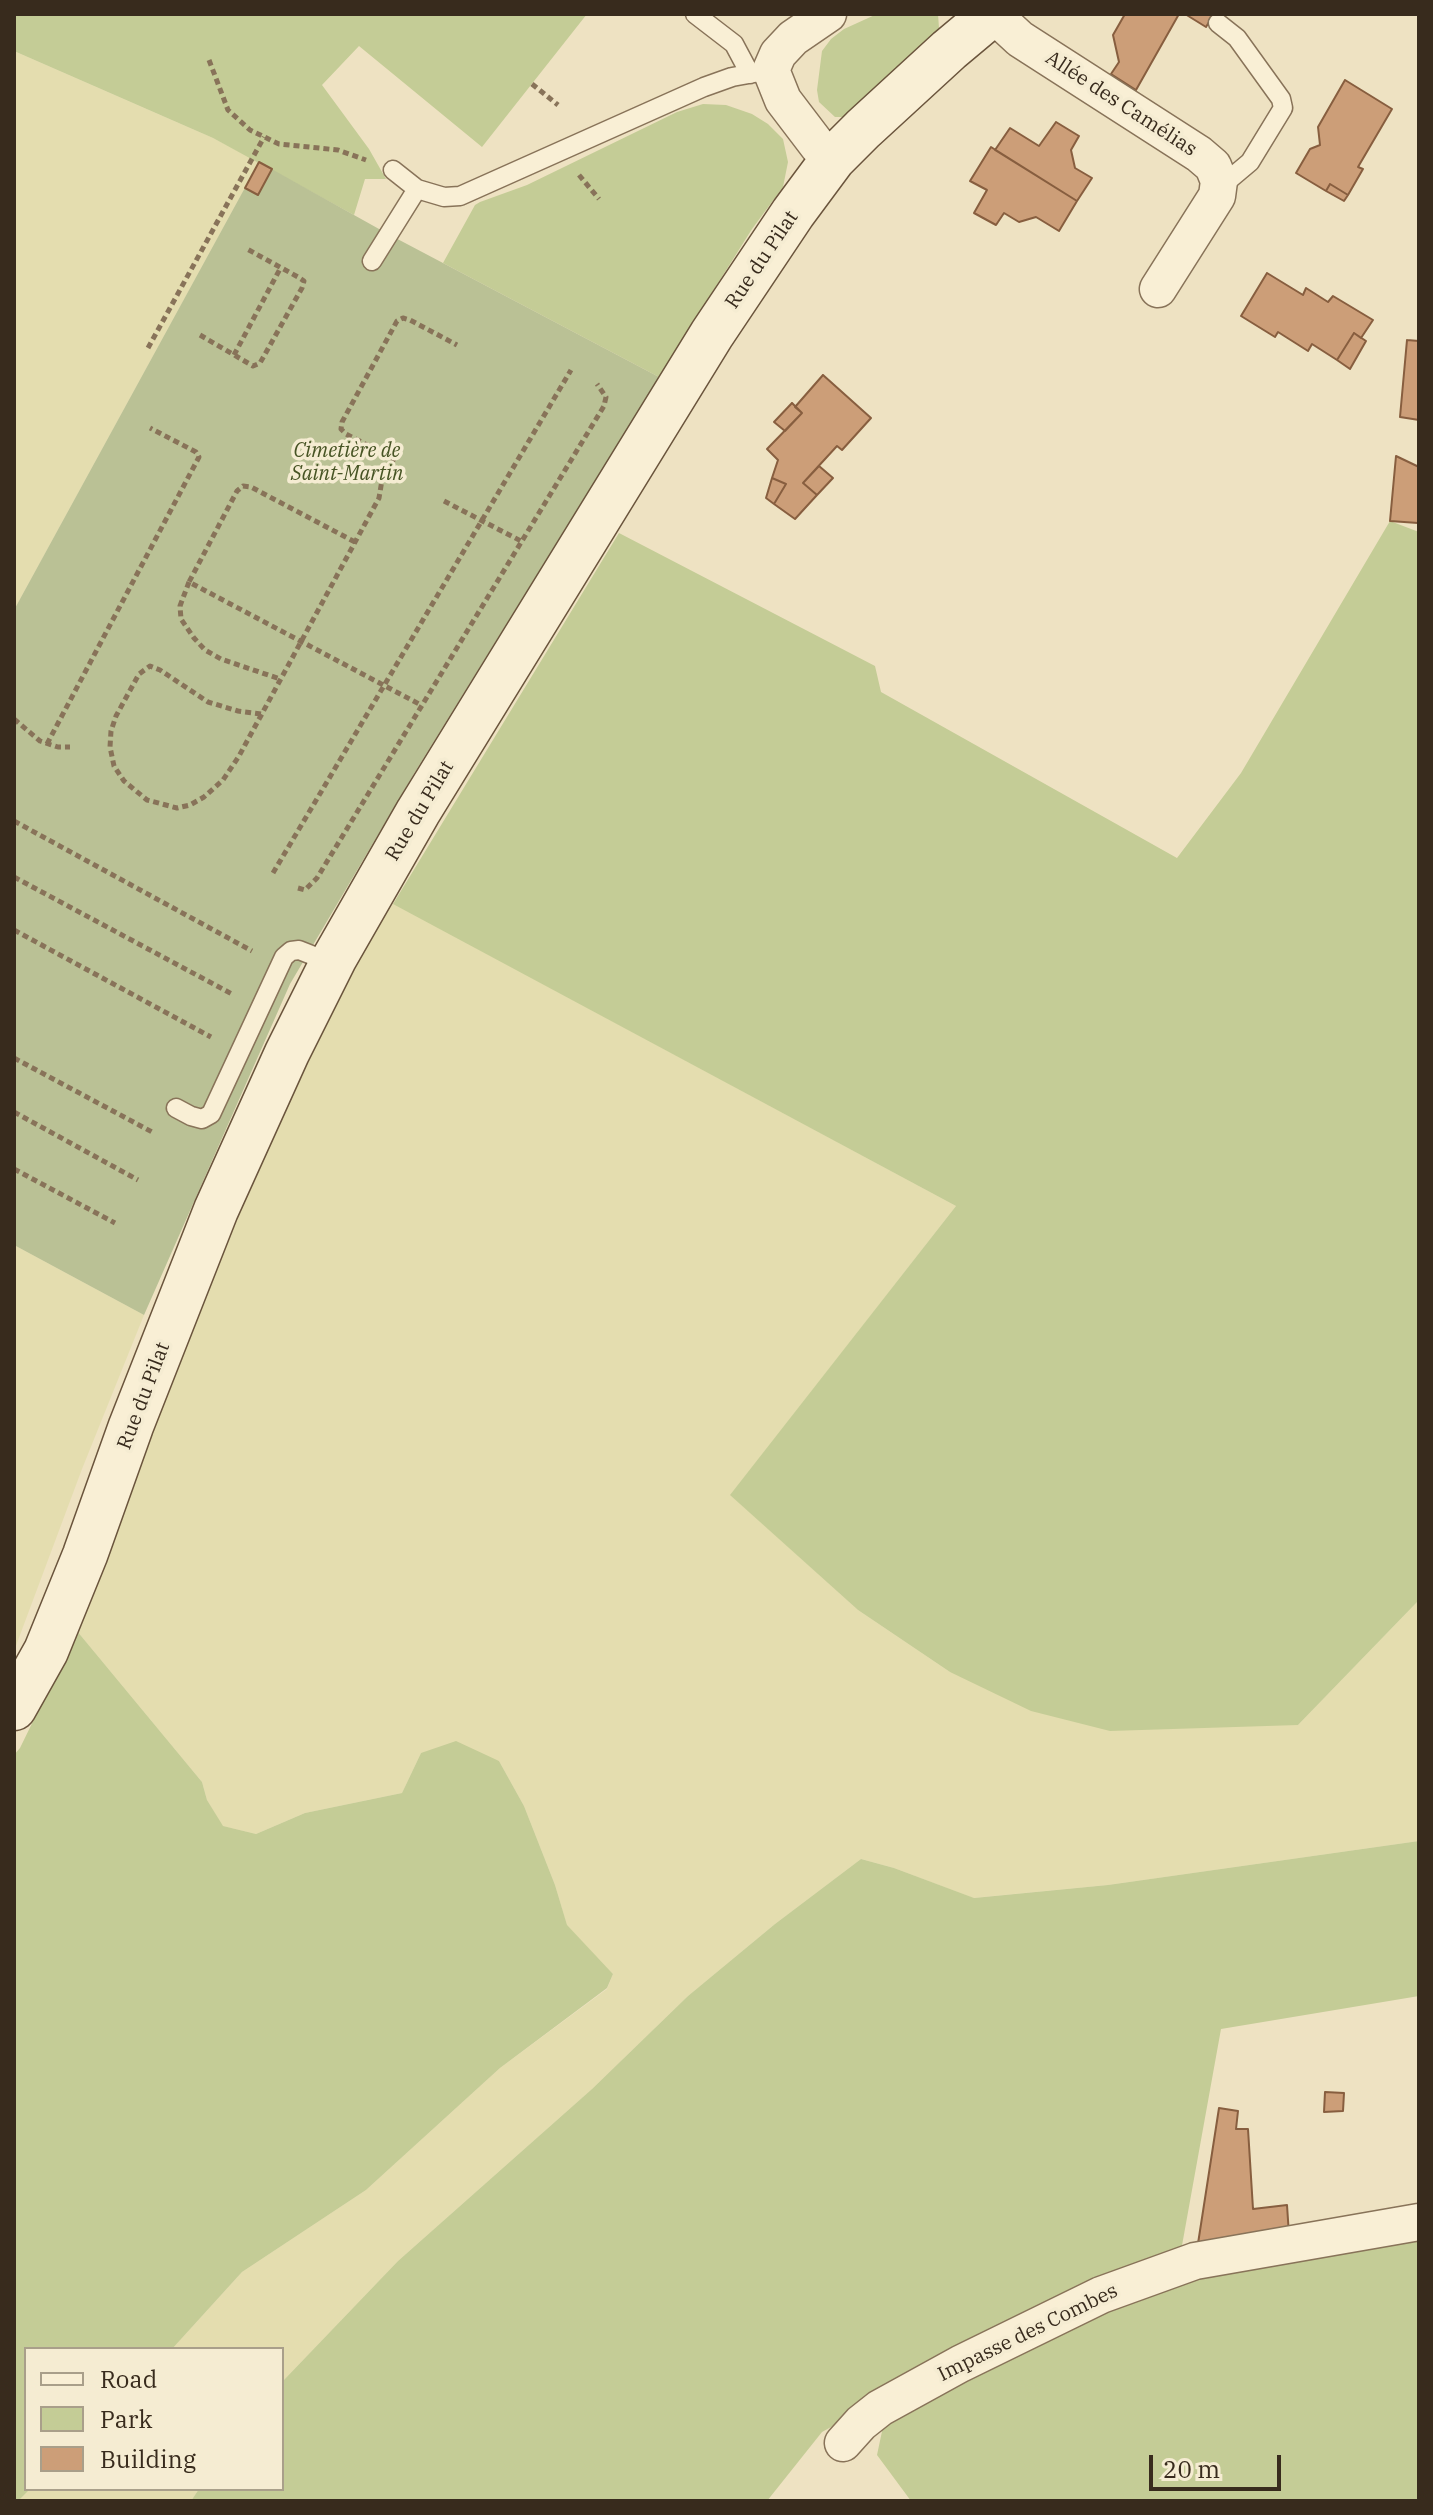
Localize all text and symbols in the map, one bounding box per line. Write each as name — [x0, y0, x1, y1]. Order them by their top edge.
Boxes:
street label: Allée des Camélias — [1041, 46, 1201, 162]
street label: Rue du Pilat — [721, 207, 803, 313]
park label: Cimetière de Saint-Martin — [291, 439, 403, 486]
street label: Rue du Pilat — [381, 756, 459, 866]
street label: Rue du Pilat — [113, 1339, 175, 1453]
street label: Impasse des Combes — [934, 2279, 1122, 2387]
legend — [24, 2347, 284, 2491]
text: Road — [100, 2363, 157, 2395]
text: Park — [100, 2403, 152, 2435]
scale bar — [1153, 2439, 1285, 2489]
text: Building — [100, 2443, 196, 2475]
text: 20 m — [1163, 2453, 1220, 2485]

